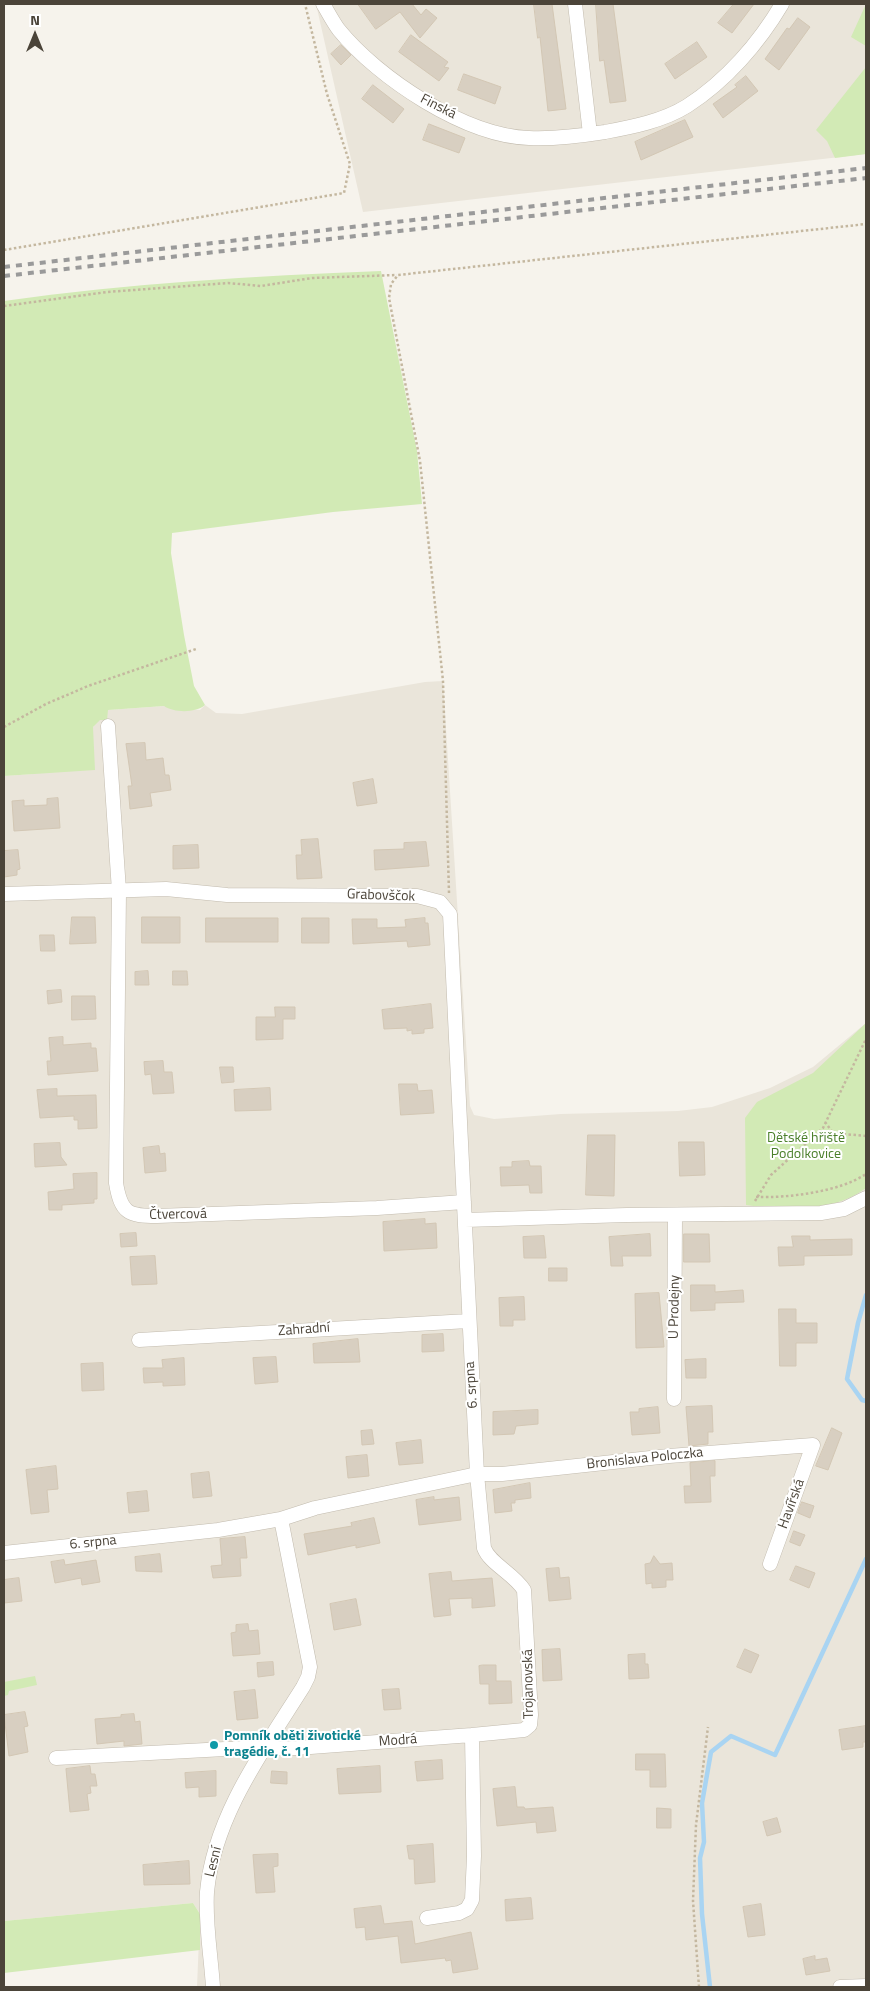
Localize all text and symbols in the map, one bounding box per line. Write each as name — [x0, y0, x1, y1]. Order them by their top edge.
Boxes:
text: N — [30, 9, 40, 30]
north arrow — [10, 10, 60, 60]
street label: Finská — [417, 91, 459, 123]
street label: Grabovščok — [347, 886, 415, 906]
park label: Dětské hřiště Podolkovice — [767, 1131, 845, 1164]
street label: Čtvercová — [149, 1206, 207, 1224]
street label: U Prodejny — [666, 1275, 684, 1339]
street label: Zahradní — [278, 1320, 330, 1340]
street label: 6. srpna — [462, 1361, 482, 1409]
street label: Bronislava Poloczka — [586, 1445, 704, 1473]
street label: Havířská — [775, 1477, 809, 1531]
street label: 6. srpna — [69, 1532, 117, 1554]
street label: Trojanovská — [520, 1649, 538, 1719]
place label: Pomník oběti životické tragédie, č. 11 — [224, 1729, 361, 1761]
street label: Modrá — [378, 1731, 418, 1751]
marker: Pomník oběti životické tragédie, č. 11 — [208, 1739, 220, 1751]
street label: Lesní — [202, 1845, 226, 1879]

